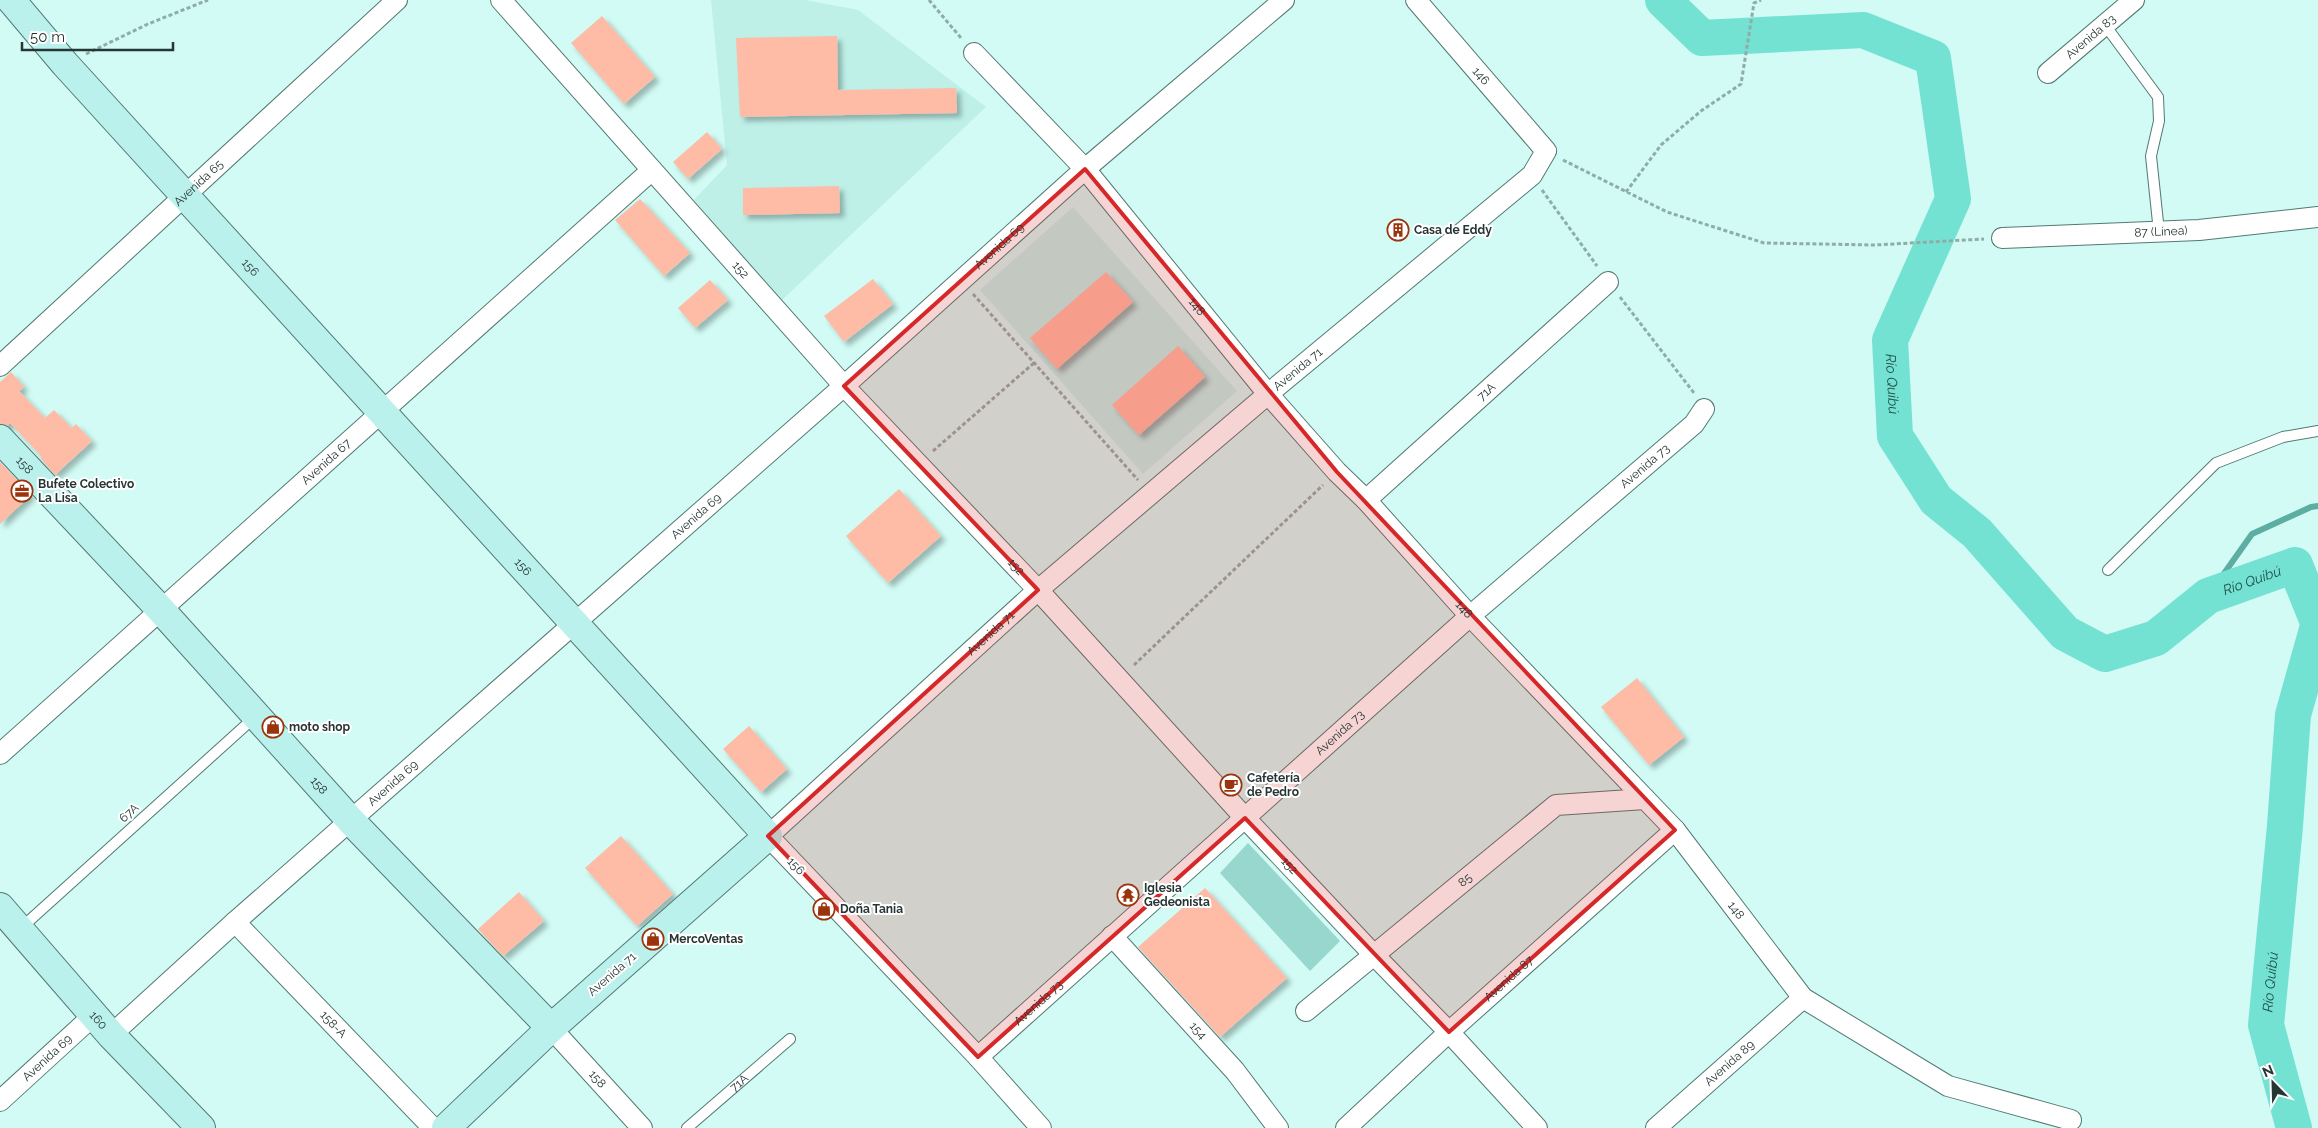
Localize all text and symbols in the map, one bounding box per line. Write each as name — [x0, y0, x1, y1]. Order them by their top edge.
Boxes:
street label: Avenida 83 — [2063, 12, 2119, 62]
scale bar — [22, 20, 174, 52]
text: 50 m — [30, 28, 65, 46]
street label: 146 — [1470, 64, 1492, 88]
street label: Avenida 65 — [171, 157, 226, 209]
building icon: Casa de Eddy — [1386, 218, 1410, 242]
street label: Avenida 69 — [972, 220, 1027, 272]
place label: Casa de Eddy — [1414, 223, 1492, 237]
street label: 87 (Línea) — [2134, 223, 2188, 240]
street label: 156 — [239, 256, 262, 279]
street label: 152 — [730, 258, 752, 281]
street label: 148 — [1186, 295, 1208, 318]
street label: Avenida 71 — [1271, 345, 1325, 394]
water label: Río Quibú — [1883, 353, 1902, 415]
street label: 71A — [1474, 380, 1498, 403]
street label: Avenida 67 — [299, 436, 354, 487]
street label: Avenida 73 — [1617, 441, 1672, 491]
street label: 158 — [13, 454, 36, 477]
place label: Bufete Colectivo La Lisa — [38, 477, 134, 505]
office icon: Bufete Colectivo La Lisa — [10, 479, 34, 503]
street label: Avenida 69 — [668, 490, 724, 542]
street label: 156 — [511, 555, 535, 579]
street label: 152 — [1005, 556, 1027, 578]
water label: Río Quibú — [2221, 563, 2283, 598]
street label: 148 — [1453, 598, 1476, 621]
street label: Avenida 71 — [964, 608, 1017, 658]
street label: Avenida 73 — [1313, 707, 1367, 758]
shop icon: moto shop — [261, 715, 285, 739]
place label: moto shop — [289, 720, 350, 734]
street label: Avenida 69 — [365, 757, 421, 809]
place label: Cafetería de Pedro — [1247, 771, 1300, 799]
cafe icon: Cafetería de Pedro — [1219, 773, 1243, 797]
street label: 158 — [308, 774, 331, 797]
street label: 67A — [116, 801, 142, 825]
street label: 156 — [784, 854, 808, 878]
street label: 152 — [1278, 854, 1301, 877]
street label: 85 — [1455, 870, 1475, 890]
place label: Iglesia Gedeonista — [1144, 881, 1210, 909]
temple icon: Iglesia Gedeonista — [1116, 883, 1140, 907]
shop icon: Doña Tania — [812, 897, 836, 921]
street label: 148 — [1725, 898, 1747, 922]
place label: Doña Tania — [840, 902, 903, 916]
shop icon: MercoVentas — [641, 927, 665, 951]
place label: MercoVentas — [669, 932, 743, 946]
street label: Avenida 71 — [585, 949, 639, 999]
water label: Río Quibú — [2259, 951, 2281, 1013]
street label: Avenida 87 — [1481, 953, 1537, 1004]
street label: Avenida 73 — [1011, 978, 1066, 1028]
street label: 160 — [87, 1008, 110, 1032]
street label: 158-A — [317, 1008, 350, 1041]
street label: 154 — [1187, 1019, 1210, 1042]
street label: Avenida 69 — [20, 1032, 75, 1084]
street label: Avenida 89 — [1702, 1037, 1757, 1089]
north arrow — [2248, 1058, 2298, 1108]
text: N — [2260, 1062, 2276, 1080]
street label: 158 — [586, 1067, 609, 1091]
street label: 71A — [727, 1071, 751, 1095]

